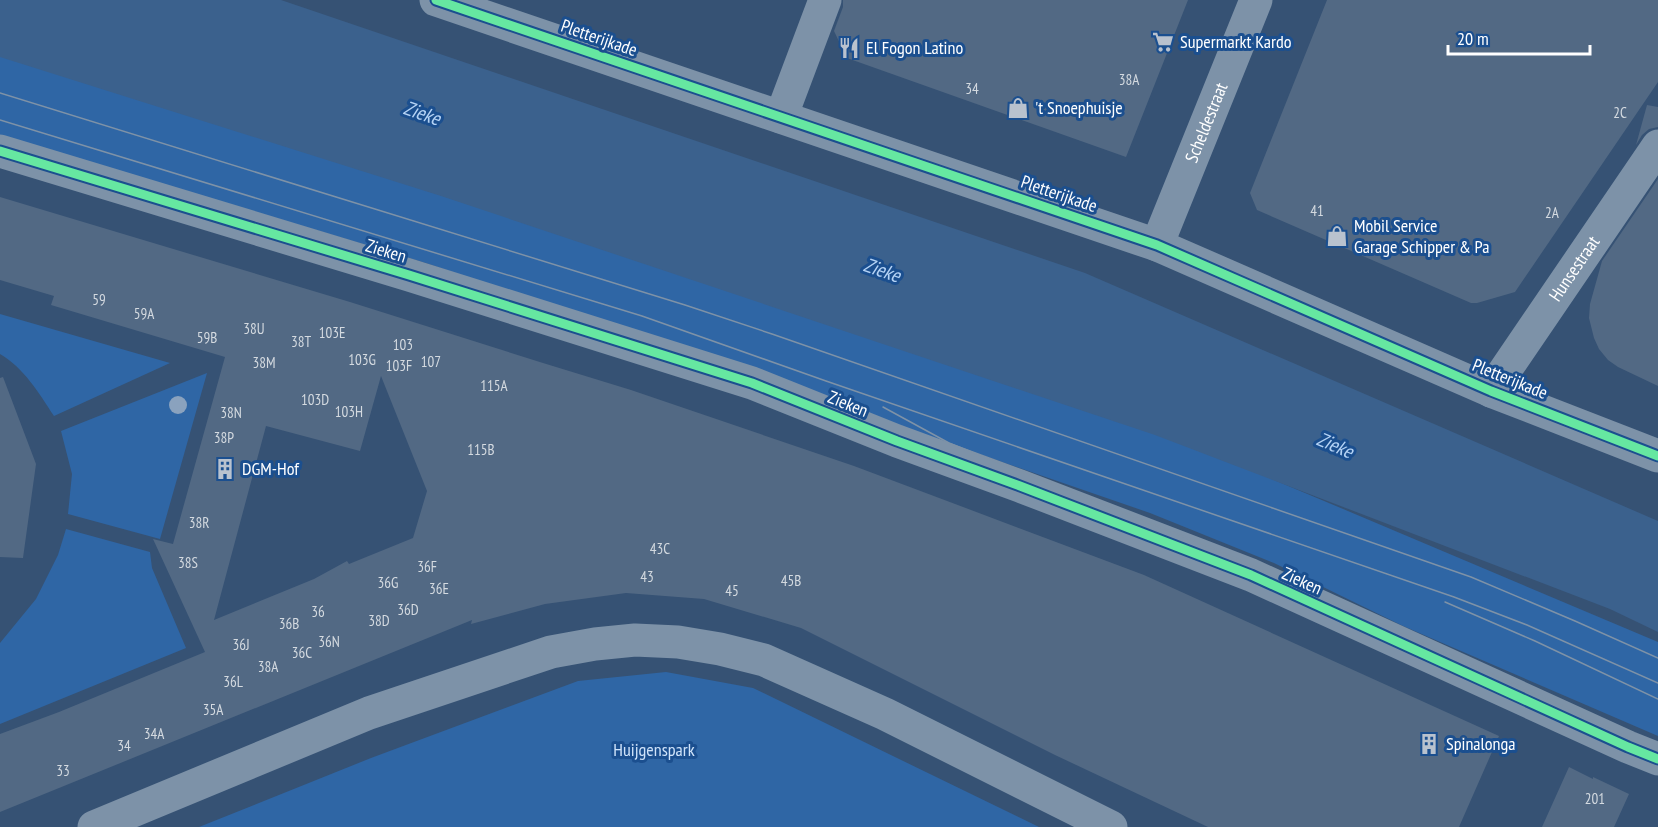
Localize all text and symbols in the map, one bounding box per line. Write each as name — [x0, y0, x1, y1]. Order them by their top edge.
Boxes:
street label: Pletterijkade — [558, 14, 640, 61]
scale bar — [1448, 18, 1590, 56]
text: 20 m — [1457, 27, 1489, 50]
supermarket icon: Supermarkt Kardo — [1151, 30, 1175, 54]
place label: Supermarkt Kardo — [1180, 30, 1292, 53]
restaurant icon: El Fogon Latino — [837, 36, 861, 60]
place label: El Fogon Latino — [866, 36, 963, 59]
house number: 38A — [1119, 70, 1140, 89]
house number: 34 — [965, 79, 979, 98]
street label: Scheldestraat — [1180, 79, 1232, 166]
water label: Zieke — [400, 95, 445, 132]
shop icon: 't Snoephuisje — [1006, 96, 1030, 120]
place label: 't Snoephuisje — [1035, 96, 1123, 119]
house number: 2C — [1613, 103, 1627, 122]
street label: Pletterijkade — [1018, 170, 1100, 217]
house number: 41 — [1310, 201, 1324, 220]
house number: 2A — [1545, 203, 1560, 222]
place label: Mobil Service Garage Schipper & Pa — [1354, 214, 1489, 258]
shop icon: Mobil Service Garage Schipper & Pa — [1325, 224, 1349, 248]
street label: Hunsestraat — [1544, 231, 1604, 306]
street label: Zieken — [363, 233, 409, 268]
water label: Zieke — [860, 252, 905, 289]
house number: 59 — [92, 290, 106, 309]
house number: 59A — [134, 304, 155, 323]
house number: 38U — [243, 319, 265, 338]
house number: 103E — [319, 323, 345, 342]
house number: 59B — [197, 328, 217, 347]
house number: 38T — [291, 332, 311, 351]
house number: 103 — [393, 335, 413, 354]
house number: 103G — [348, 350, 376, 369]
house number: 107 — [421, 352, 441, 371]
house number: 38M — [252, 353, 276, 372]
street label: Pletterijkade — [1469, 353, 1551, 404]
house number: 103F — [386, 356, 412, 375]
house number: 115A — [480, 376, 509, 395]
street label: Zieken — [825, 385, 872, 422]
house number: 103D — [301, 390, 329, 409]
house number: 103H — [335, 402, 363, 421]
house number: 38N — [220, 403, 242, 422]
water label: Zieke — [1313, 426, 1359, 465]
house number: 38P — [214, 428, 234, 447]
house number: 115B — [467, 440, 495, 459]
building icon: DGM-Hof — [213, 457, 237, 481]
place label: DGM-Hof — [242, 457, 300, 480]
house number: 38R — [189, 513, 209, 532]
house number: 43C — [650, 539, 670, 558]
house number: 38S — [178, 553, 198, 572]
house number: 36F — [417, 557, 437, 576]
street label: Zieken — [1279, 562, 1326, 599]
house number: 43 — [640, 567, 654, 586]
house number: 45B — [781, 571, 801, 590]
house number: 36G — [378, 573, 398, 592]
house number: 36E — [429, 579, 449, 598]
house number: 45 — [725, 581, 739, 600]
house number: 36D — [397, 600, 419, 619]
house number: 36 — [311, 602, 325, 621]
house number: 38D — [368, 611, 390, 630]
house number: 36B — [279, 614, 299, 633]
house number: 36N — [318, 632, 340, 651]
house number: 36J — [232, 635, 250, 654]
house number: 36C — [292, 643, 312, 662]
house number: 38A — [258, 657, 279, 676]
house number: 36L — [223, 672, 244, 691]
house number: 35A — [203, 700, 224, 719]
house number: 34A — [144, 724, 165, 743]
building icon: Spinalonga — [1417, 732, 1441, 756]
place label: Spinalonga — [1446, 732, 1515, 755]
house number: 34 — [117, 736, 131, 755]
park label: Huijgenspark — [613, 738, 695, 761]
house number: 33 — [56, 761, 70, 780]
house number: 201 — [1585, 789, 1605, 808]

